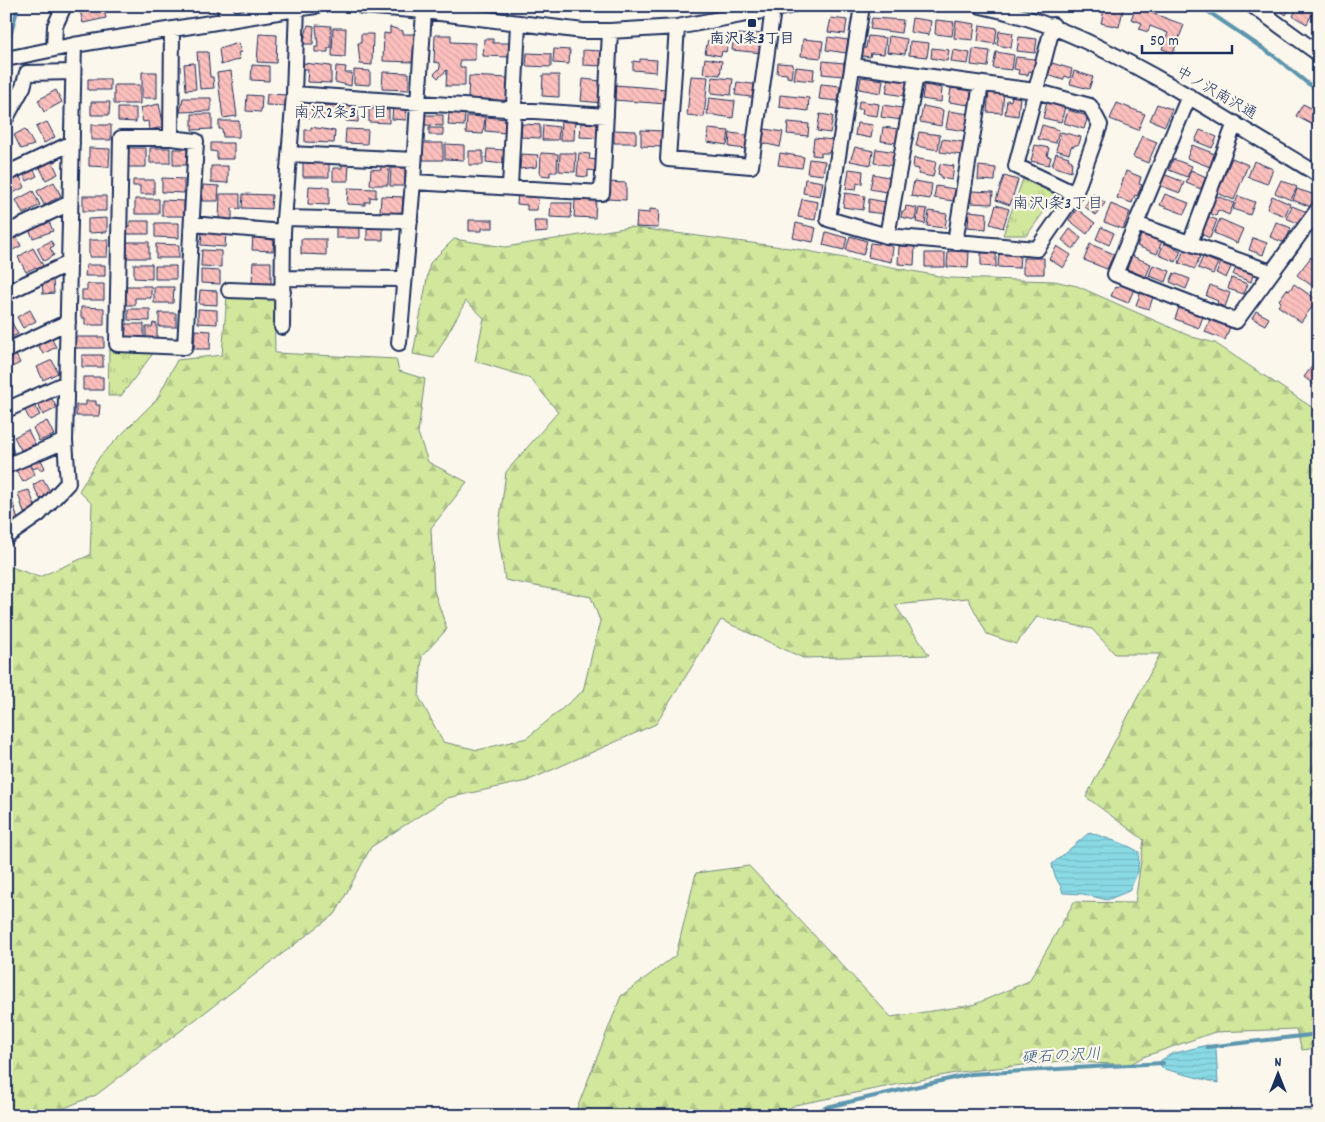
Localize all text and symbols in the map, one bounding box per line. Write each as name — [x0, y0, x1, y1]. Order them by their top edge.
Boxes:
marker: 南沢1条3丁目 — [746, 17, 758, 29]
scale bar — [1142, 22, 1232, 54]
place label: 南沢1条3丁目 — [710, 29, 794, 51]
text: 50 m — [1150, 31, 1179, 53]
street label: 中ノ沢南沢通 — [1172, 62, 1260, 126]
district label: 南沢2条3丁目 — [294, 102, 388, 125]
district label: 南沢1条3丁目 — [1013, 193, 1103, 216]
water label: 硬石の沢川 — [1020, 1043, 1102, 1071]
north arrow — [1252, 1050, 1302, 1100]
text: N — [1275, 1053, 1282, 1073]

